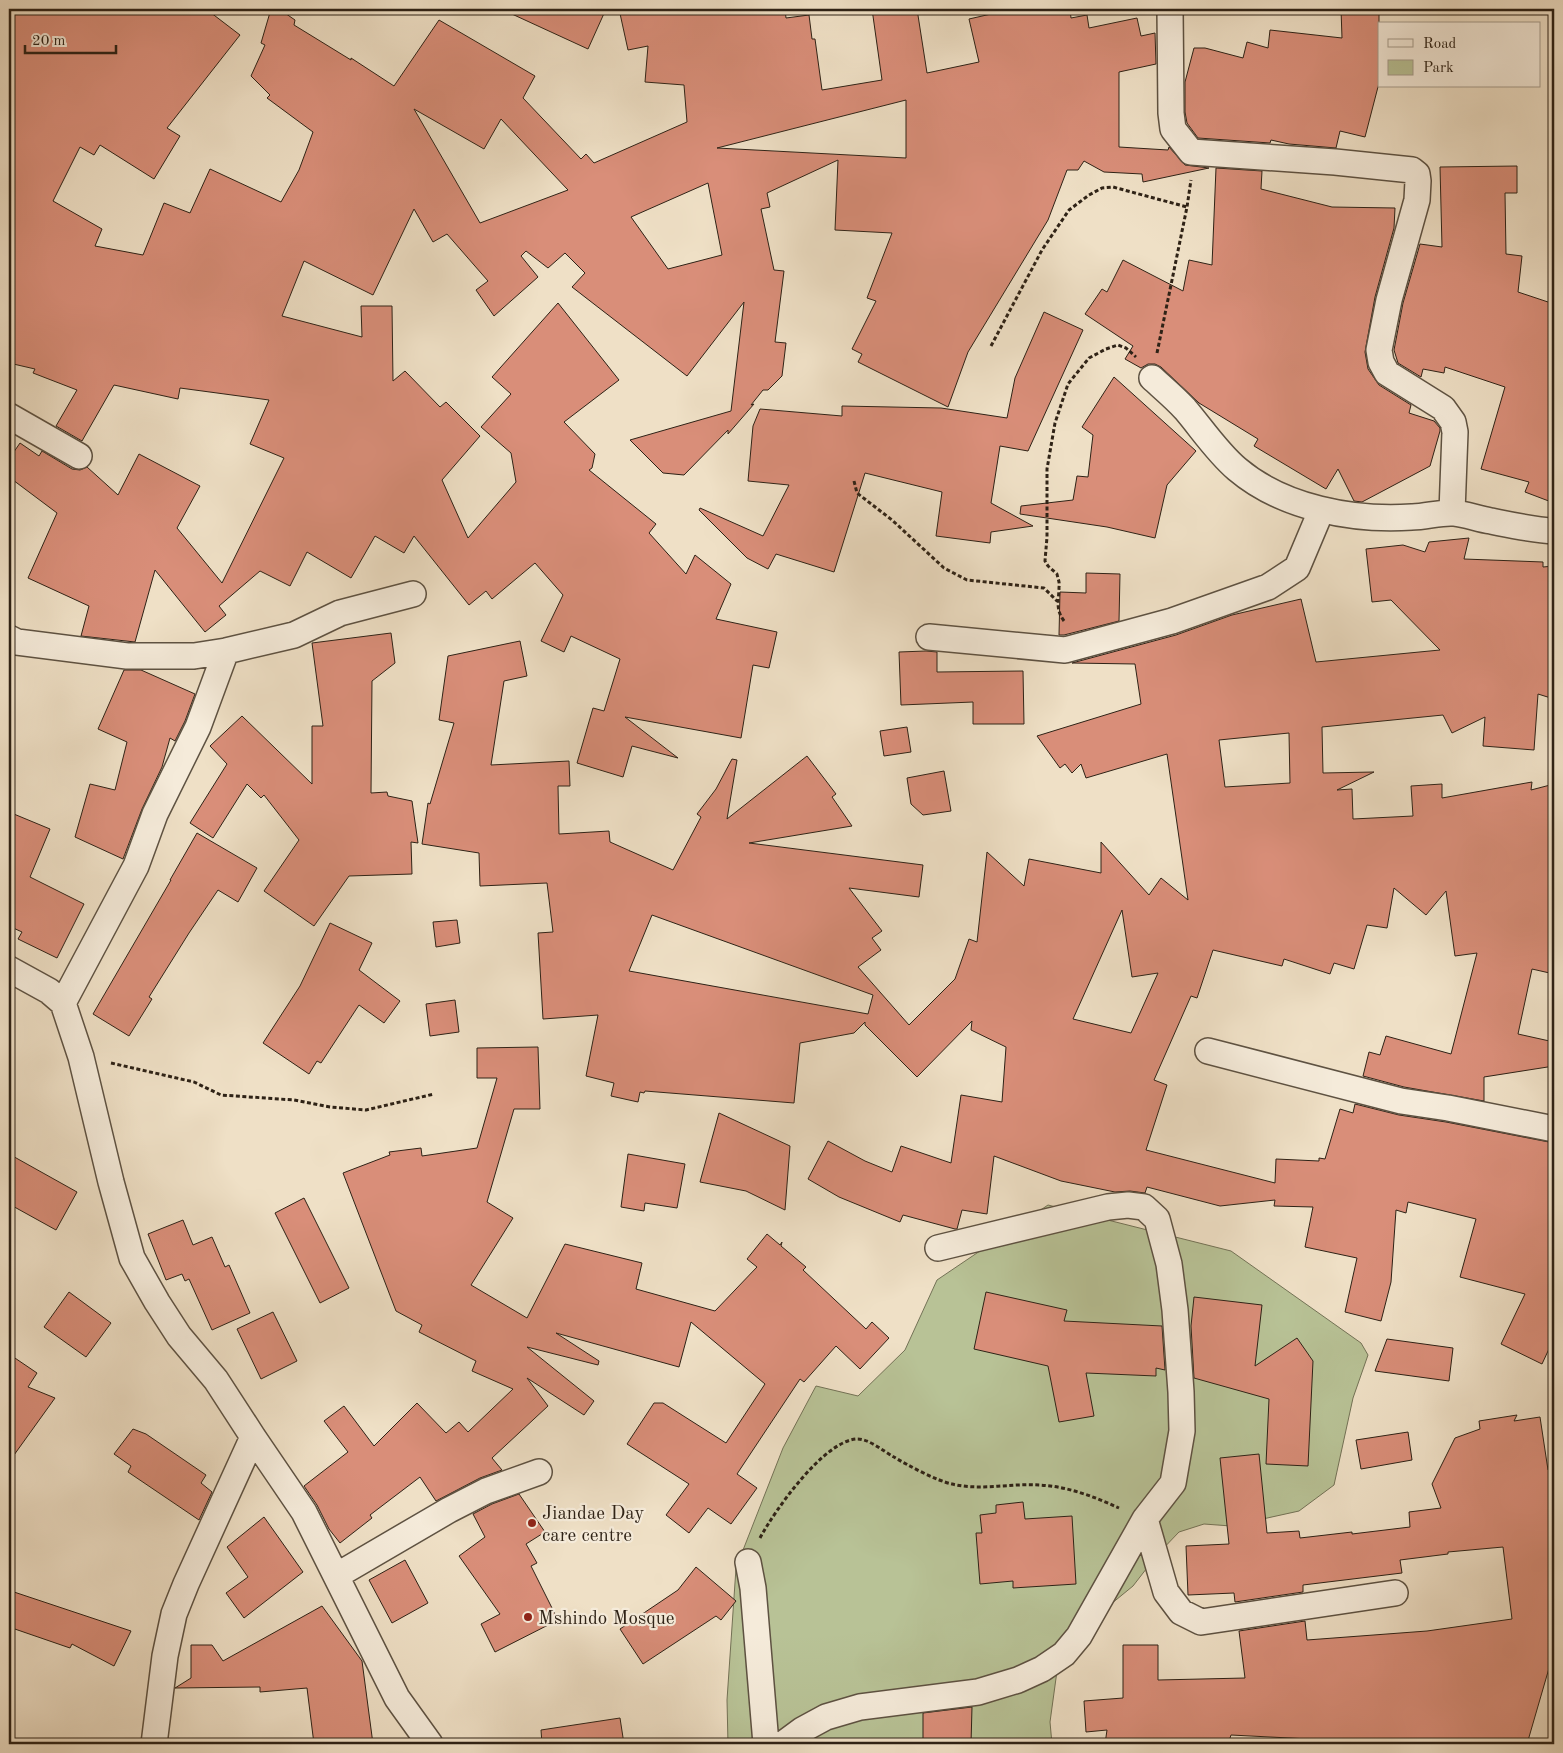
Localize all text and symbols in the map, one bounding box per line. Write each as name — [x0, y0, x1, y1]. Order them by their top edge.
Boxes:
scale bar — [25, 22, 116, 54]
legend — [1378, 22, 1540, 88]
text: 20 m — [32, 34, 66, 49]
text: Road — [1423, 37, 1457, 52]
text: Park — [1423, 61, 1454, 76]
place label: Jiandae Day care centre — [542, 1505, 644, 1546]
marker: Jiandae Day care centre — [526, 1517, 538, 1529]
place label: Mshindo Mosque — [538, 1610, 675, 1629]
marker: Mshindo Mosque — [522, 1611, 534, 1623]

